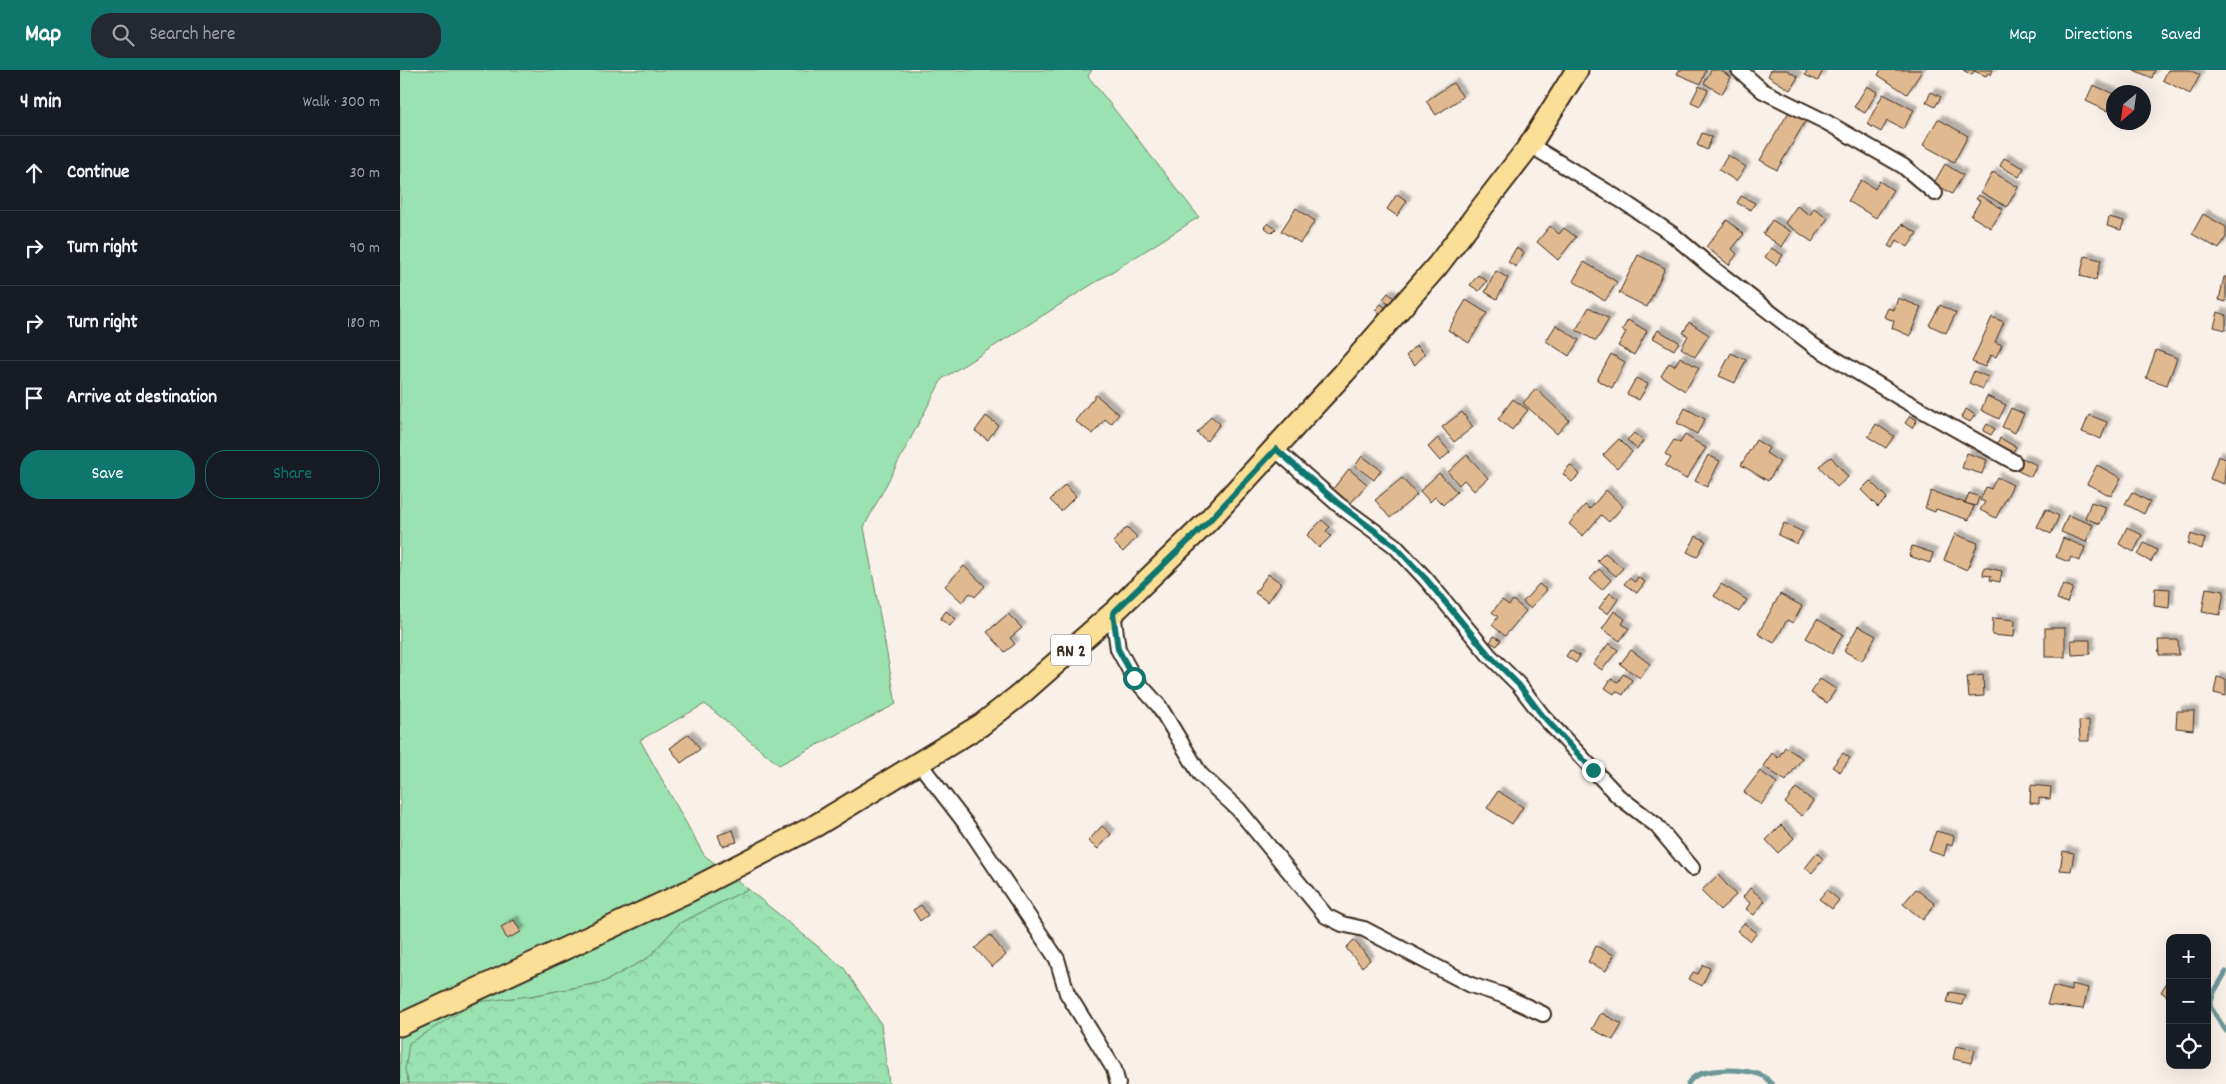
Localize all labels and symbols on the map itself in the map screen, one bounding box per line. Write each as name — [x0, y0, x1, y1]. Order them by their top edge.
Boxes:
north arrow — [2106, 85, 2151, 130]
road number: RN 2 — [1051, 634, 1091, 666]
route start — [1123, 667, 1146, 690]
route end — [1582, 759, 1605, 782]

